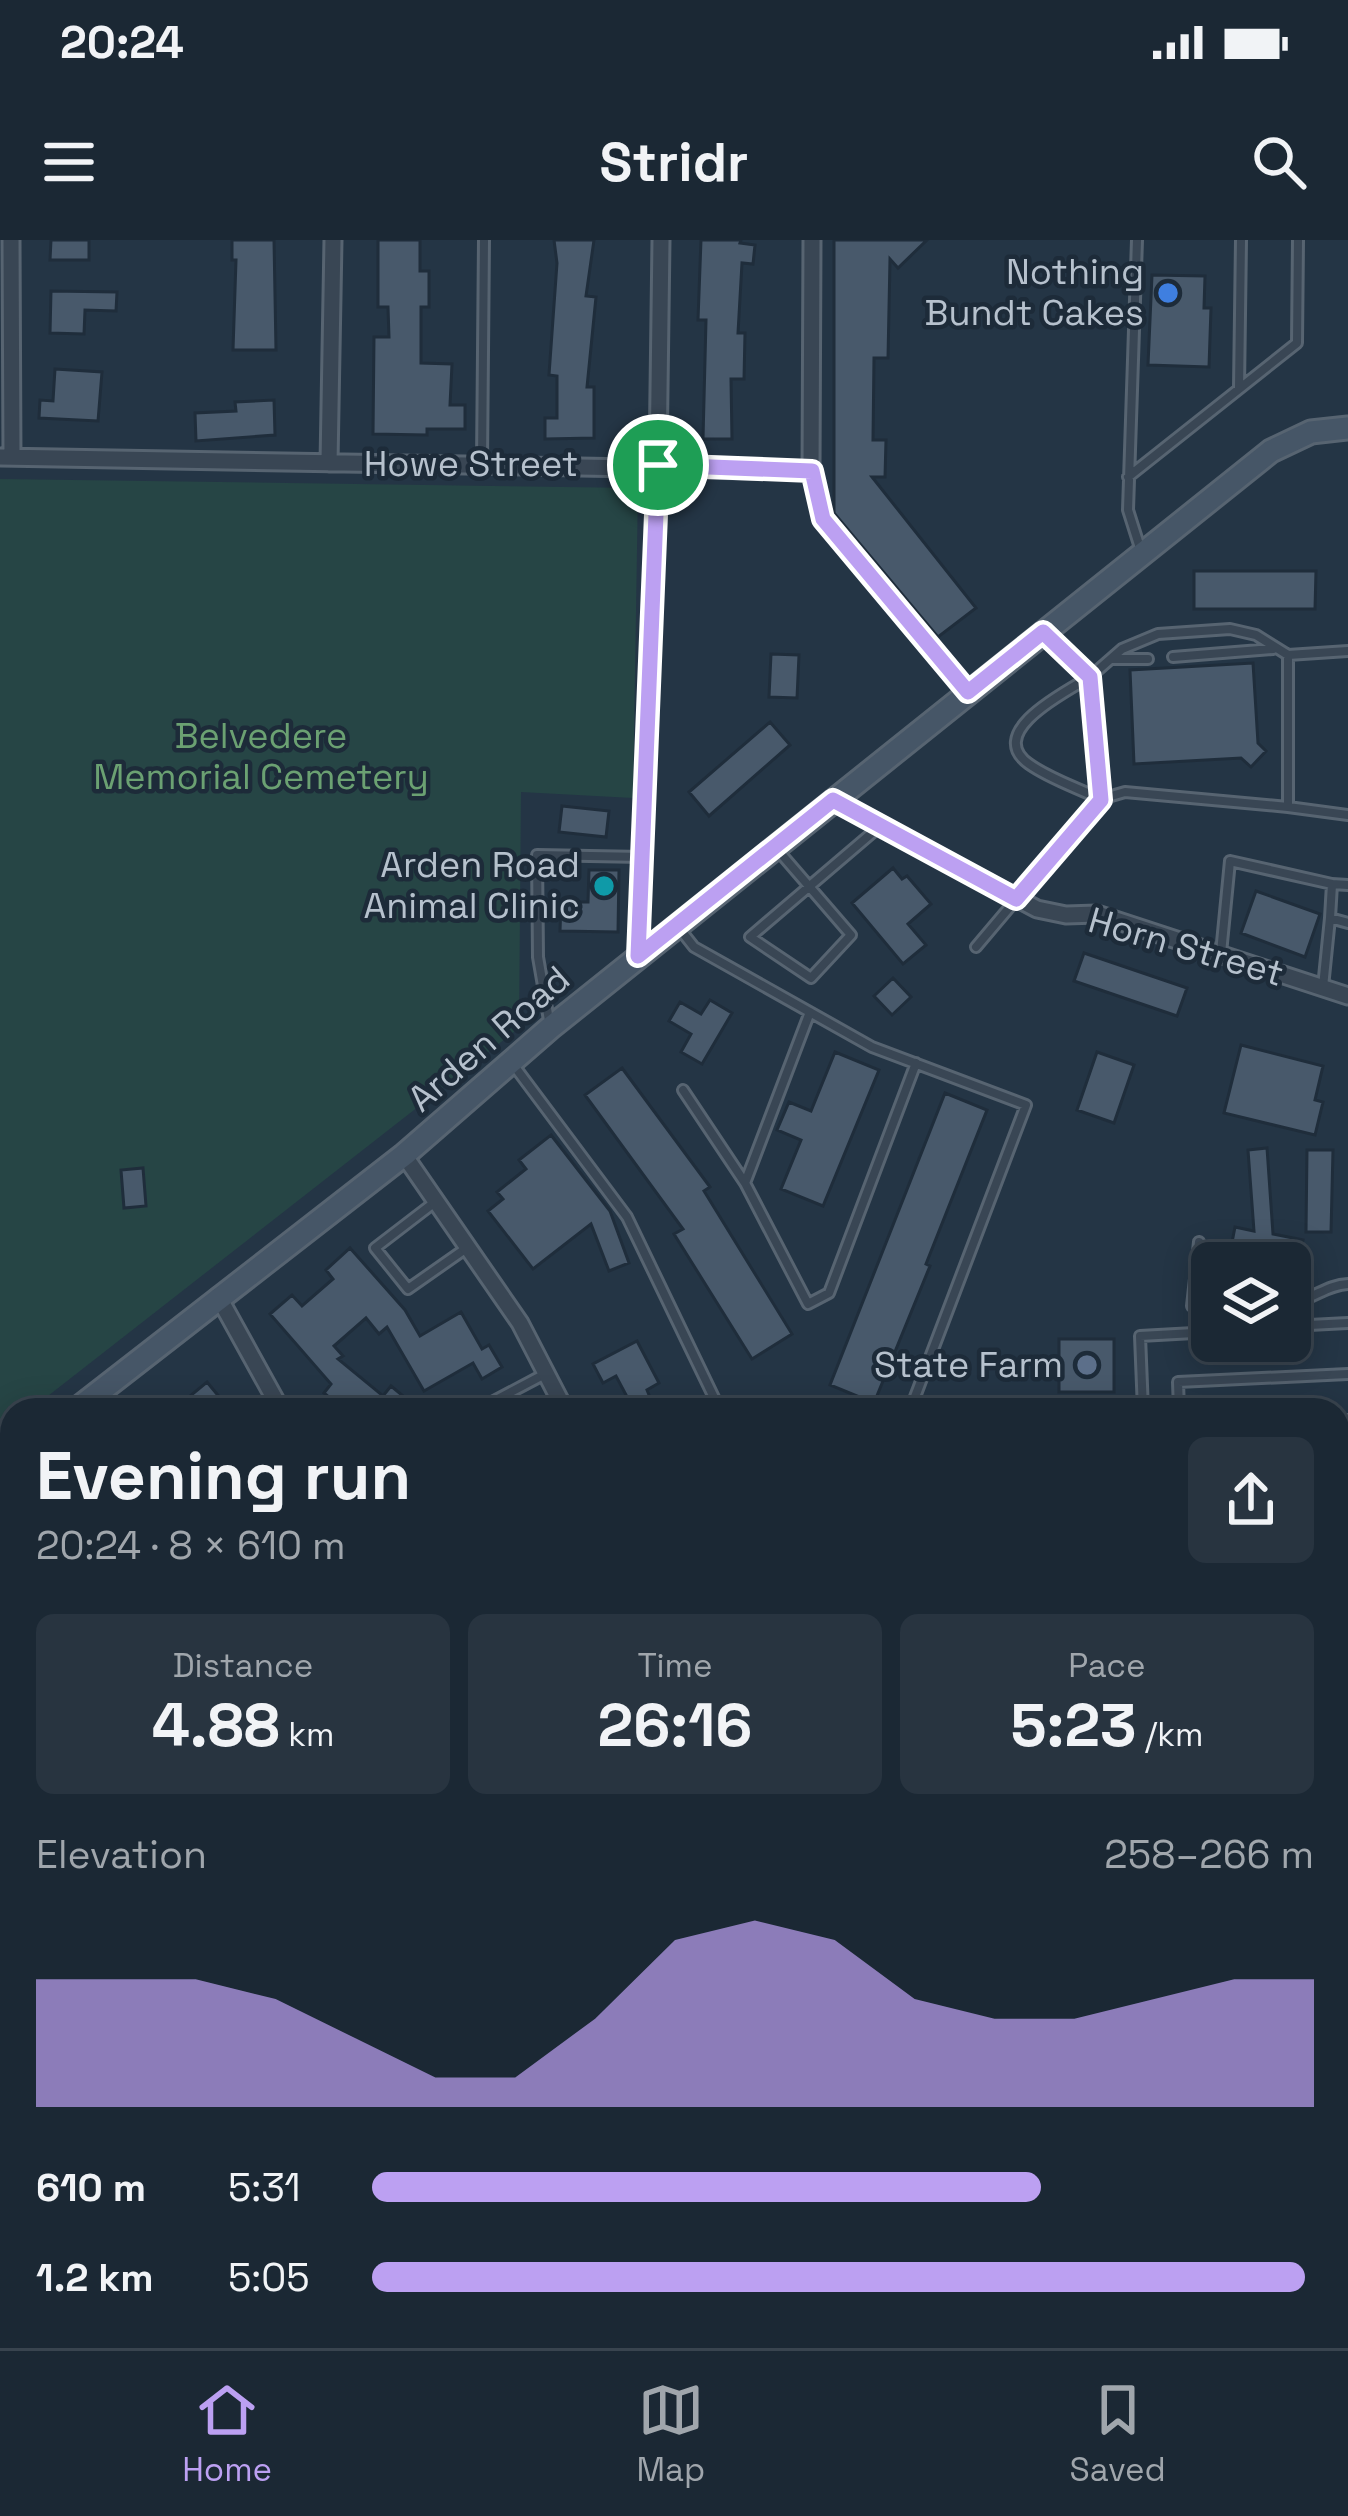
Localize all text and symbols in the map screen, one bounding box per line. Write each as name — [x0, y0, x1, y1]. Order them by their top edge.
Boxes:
text: 20:24 — [60, 14, 184, 71]
text: Stridr — [600, 128, 748, 197]
icon: menu — [36, 129, 102, 195]
icon: search — [1246, 129, 1312, 195]
place label: Nothing Bundt Cakes — [925, 249, 1144, 336]
marker: Nothing Bundt Cakes — [1155, 280, 1181, 306]
pin — [607, 414, 709, 516]
icon: arrive — [625, 432, 691, 498]
street label: Howe Street — [364, 441, 578, 487]
park label: Belvedere Memorial Cemetery — [93, 713, 429, 800]
place label: Arden Road Animal Clinic — [364, 842, 580, 929]
marker: Arden Road Animal Clinic — [591, 873, 617, 899]
street label: Horn Street — [1083, 897, 1289, 997]
street label: Arden Road — [399, 956, 579, 1122]
map controls — [1191, 1242, 1311, 1362]
button: layers — [1191, 1242, 1311, 1362]
place label: State Farm — [874, 1342, 1063, 1388]
marker: State Farm — [1074, 1352, 1100, 1378]
text: Evening run — [36, 1434, 411, 1518]
button: share — [1188, 1437, 1314, 1563]
text: 20:24 · 8 × 610 m — [36, 1521, 346, 1570]
text: Distance — [173, 1645, 313, 1687]
text: Time — [637, 1645, 713, 1687]
text: Pace — [1068, 1645, 1146, 1687]
text: 4.88 — [152, 1687, 280, 1764]
text: 26:16 — [598, 1687, 752, 1764]
text: 5:23 — [1011, 1687, 1137, 1764]
text: km — [280, 1714, 334, 1756]
text: /km — [1137, 1714, 1203, 1756]
text: Elevation — [36, 1830, 207, 1879]
text: 258–266 m — [1104, 1830, 1314, 1879]
text: 610 m — [36, 2163, 146, 2212]
text: 5:31 — [228, 2163, 301, 2212]
text: 1.2 km — [36, 2253, 154, 2302]
text: 5:05 — [228, 2253, 310, 2302]
tab: Home — [182, 2377, 272, 2491]
tab: Map — [636, 2377, 705, 2491]
tab: Saved — [1070, 2377, 1166, 2491]

